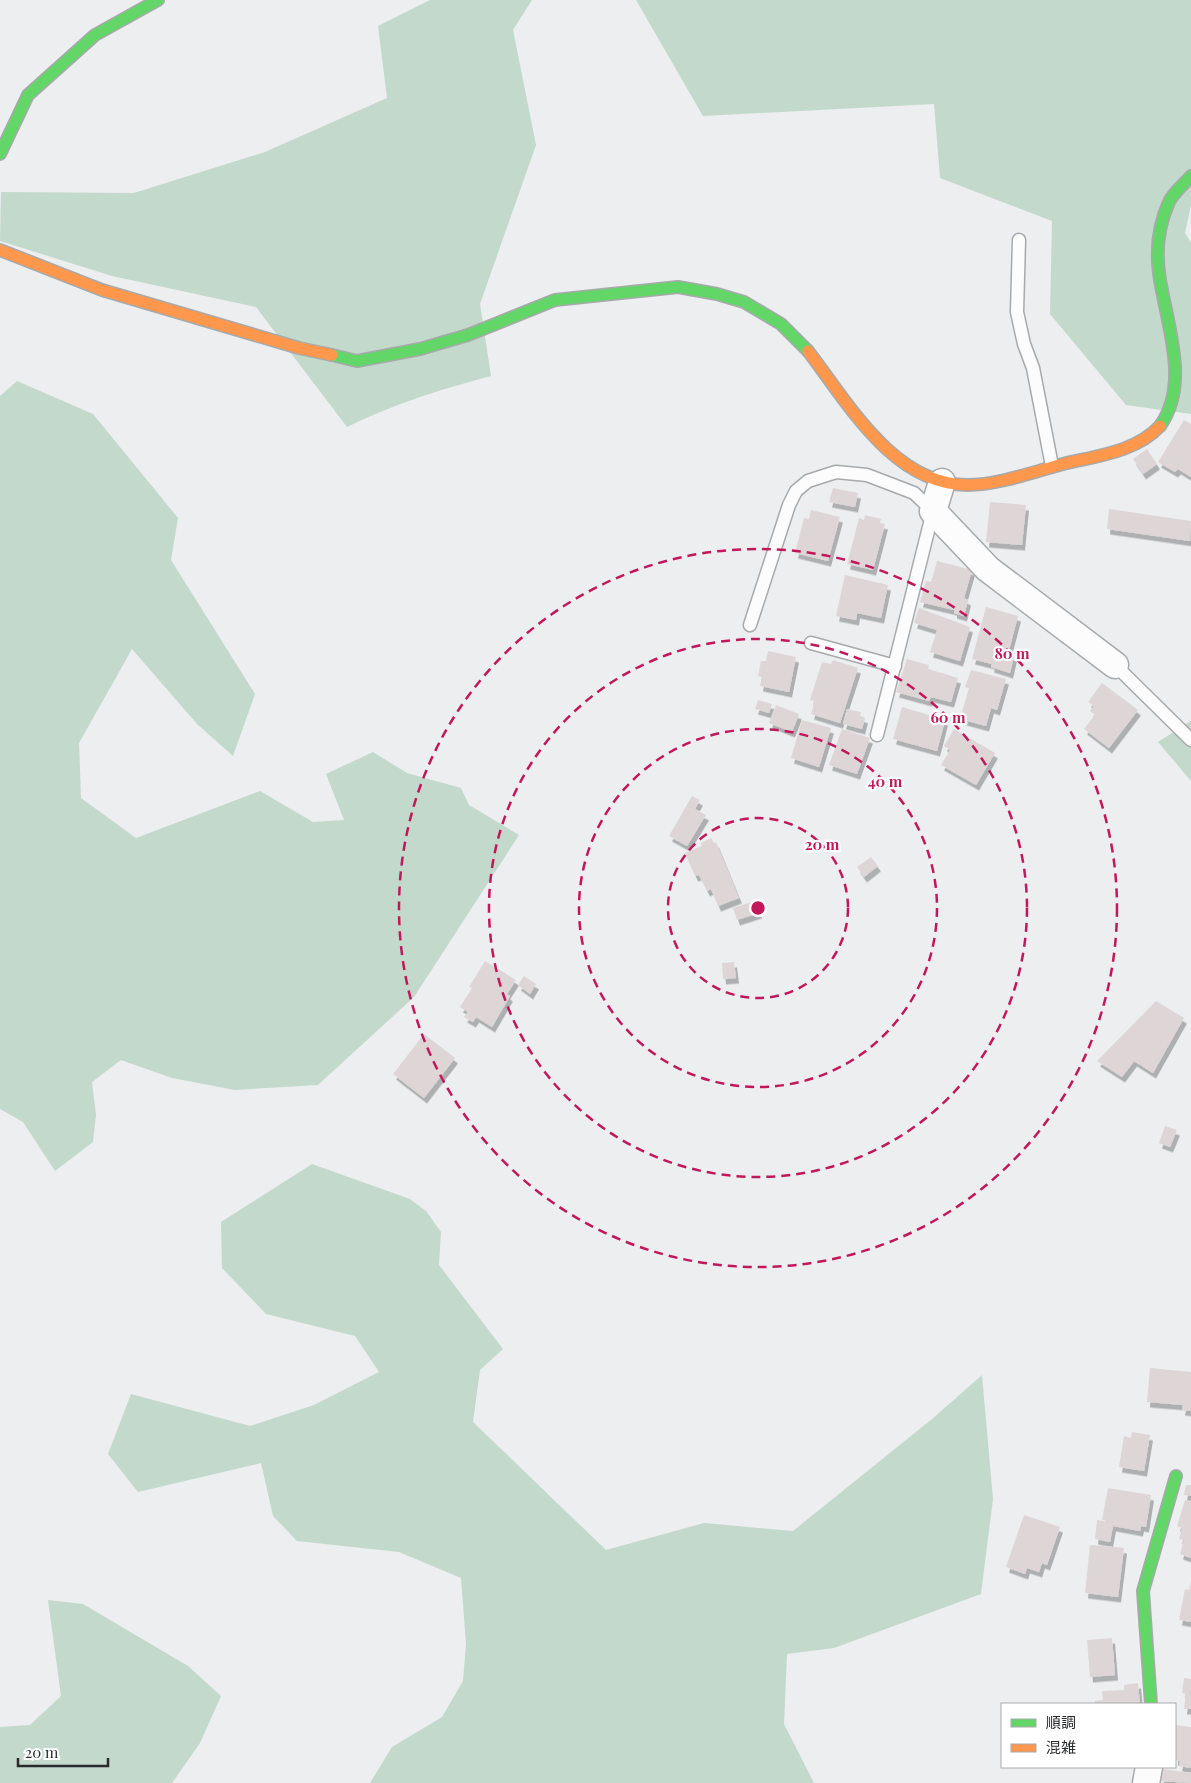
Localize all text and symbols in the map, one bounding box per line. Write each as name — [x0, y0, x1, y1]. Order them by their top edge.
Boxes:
text: 80 m — [994, 643, 1030, 663]
text: 60 m — [930, 707, 966, 727]
text: 40 m — [868, 771, 903, 791]
text: 20 m — [805, 834, 840, 854]
centre of rings — [749, 899, 767, 917]
legend — [1001, 1703, 1176, 1768]
text: 順調 — [1046, 1712, 1076, 1732]
scale bar — [18, 1736, 108, 1768]
text: 混雑 — [1046, 1737, 1076, 1757]
text: 20 m — [25, 1742, 59, 1762]

